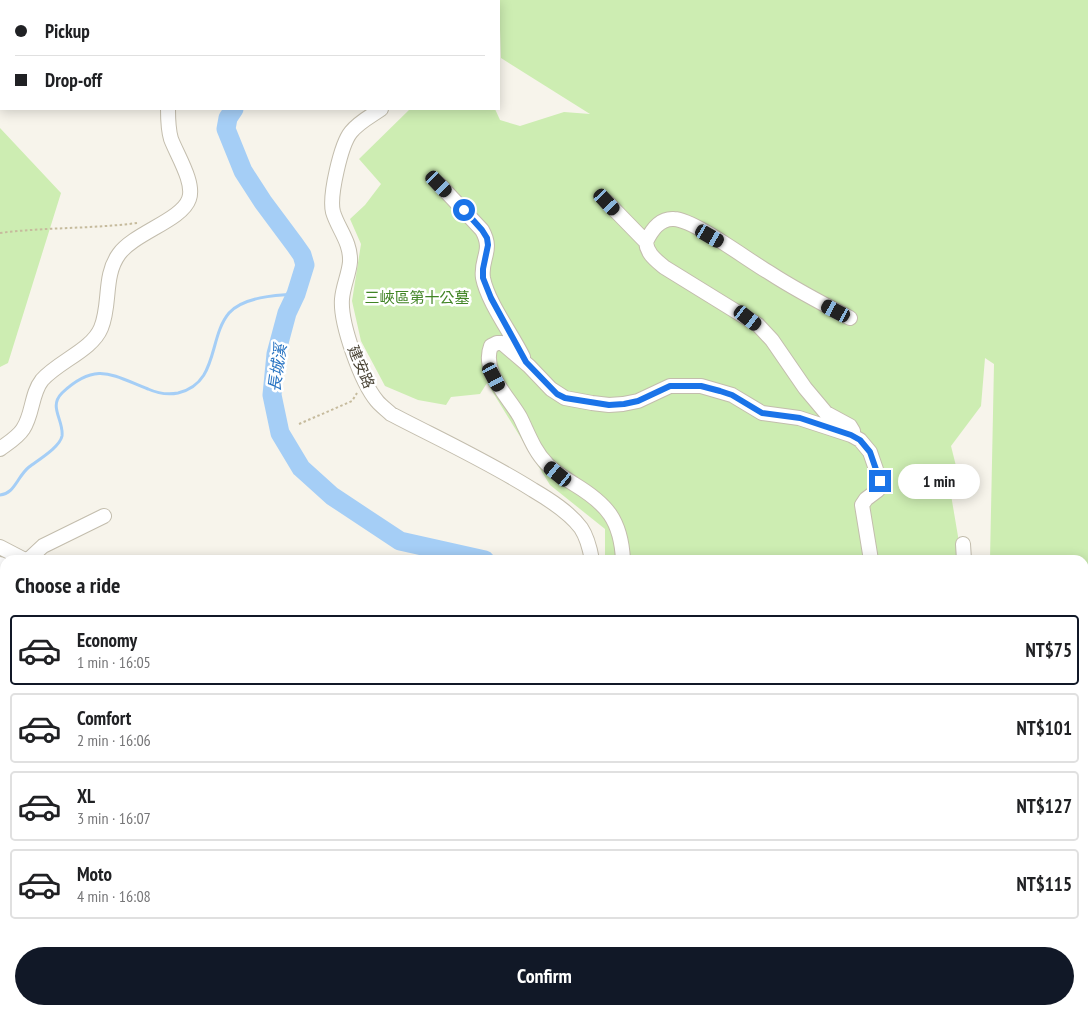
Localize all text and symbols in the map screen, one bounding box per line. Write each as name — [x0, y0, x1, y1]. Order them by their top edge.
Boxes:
text: Pickup — [45, 19, 90, 43]
text: Drop-off — [45, 68, 102, 92]
car — [423, 168, 454, 200]
car — [591, 186, 622, 218]
route start — [453, 199, 475, 221]
car — [693, 222, 726, 250]
park label: 三峽區第十公墓 — [364, 288, 470, 307]
car — [819, 297, 852, 325]
car — [731, 303, 764, 333]
water label: 長城溪 — [264, 341, 291, 393]
street label: 建安路 — [344, 342, 379, 391]
car — [480, 360, 507, 394]
car — [541, 459, 574, 489]
callout: 1 min — [898, 464, 980, 498]
route end — [869, 470, 891, 492]
text: 1 min — [923, 471, 955, 491]
text: Choose a ride — [15, 571, 120, 599]
icon: car — [17, 628, 62, 673]
text: Economy — [77, 628, 137, 652]
text: NT$75 — [1025, 638, 1072, 662]
text: 1 min · 16:05 — [77, 652, 151, 672]
icon: car — [17, 706, 62, 751]
text: Comfort — [77, 706, 131, 730]
text: NT$101 — [1016, 716, 1072, 740]
text: 2 min · 16:06 — [77, 730, 151, 750]
icon: car — [17, 784, 62, 829]
text: XL — [77, 784, 95, 808]
text: NT$127 — [1016, 794, 1072, 818]
text: 3 min · 16:07 — [77, 808, 151, 828]
icon: car — [17, 862, 62, 907]
text: Moto — [77, 862, 112, 886]
text: NT$115 — [1016, 872, 1072, 896]
text: 4 min · 16:08 — [77, 886, 151, 906]
button: Confirm — [15, 947, 1074, 1005]

